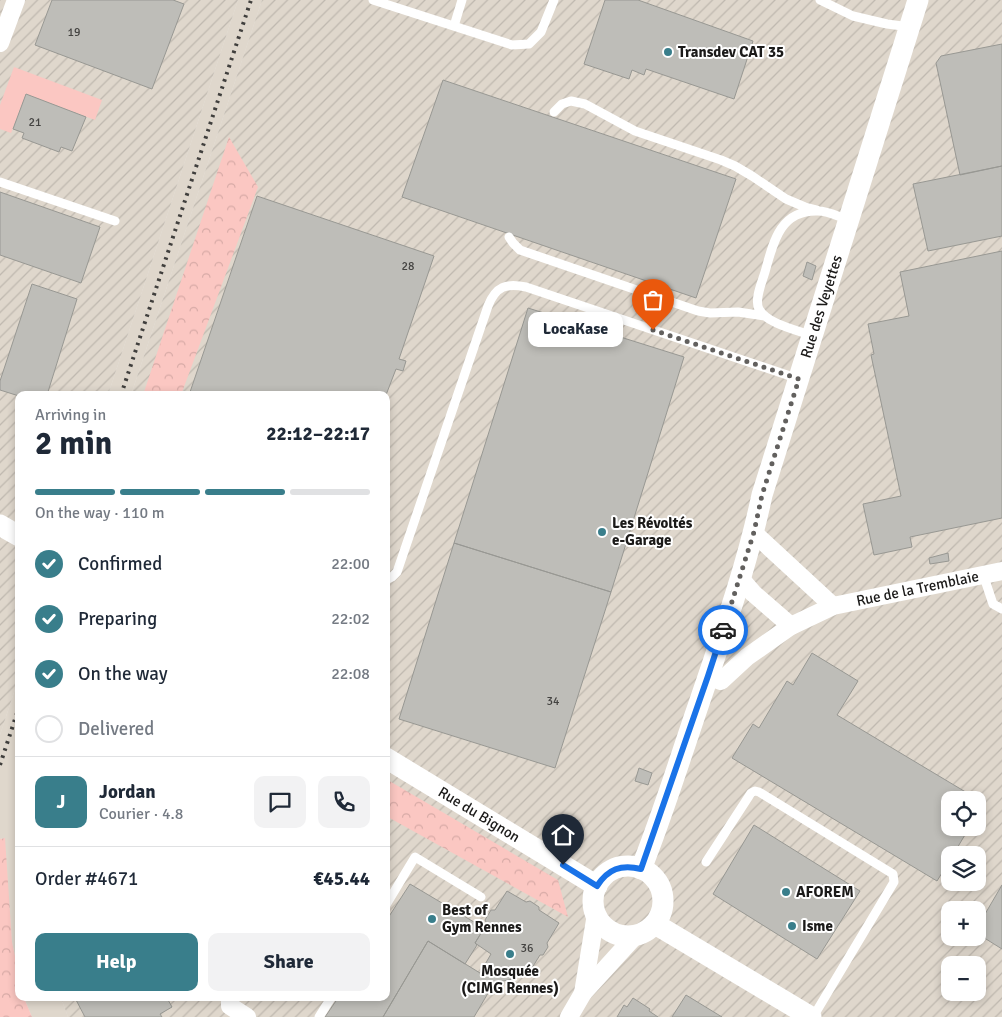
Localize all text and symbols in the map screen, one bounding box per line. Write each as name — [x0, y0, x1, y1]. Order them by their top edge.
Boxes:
house number: 19 — [68, 25, 80, 40]
place label: Transdev CAT 35 — [678, 43, 784, 61]
marker: Transdev CAT 35 — [662, 46, 674, 58]
house number: 21 — [29, 115, 41, 130]
street label: Rue des Veyettes — [797, 252, 846, 360]
house number: 28 — [402, 259, 414, 274]
pin — [632, 279, 674, 330]
icon: bag — [639, 286, 667, 314]
callout: LocaKase — [528, 312, 623, 348]
text: LocaKase — [543, 319, 608, 339]
text: Arriving in — [35, 405, 106, 425]
text: 22:12–22:17 — [266, 422, 370, 446]
text: 2 min — [35, 424, 112, 463]
text: On the way · 110 m — [35, 503, 165, 523]
place label: Les Révoltés e-Garage — [612, 514, 693, 549]
marker: Les Révoltés e-Garage — [596, 526, 608, 538]
icon: check — [35, 550, 63, 578]
text: Confirmed — [78, 552, 162, 576]
text: 22:00 — [331, 554, 370, 574]
street label: Rue de la Tremblaie — [855, 567, 980, 610]
icon: check — [35, 605, 63, 633]
courier — [698, 605, 748, 655]
text: Preparing — [78, 607, 157, 631]
text: 22:02 — [331, 609, 370, 629]
icon: car — [709, 616, 737, 644]
icon: check — [35, 660, 63, 688]
text: On the way — [78, 662, 168, 686]
text: 22:08 — [331, 664, 370, 684]
house number: 34 — [547, 694, 560, 709]
text: Delivered — [78, 717, 154, 741]
button: chat — [254, 776, 306, 828]
button: phone — [318, 776, 370, 828]
text: Jordan — [99, 780, 156, 804]
street label: Rue du Bignon — [435, 783, 523, 846]
text: J — [57, 790, 65, 814]
map controls — [941, 791, 986, 1001]
button: locate — [941, 791, 986, 836]
text: Courier · 4.8 — [99, 804, 183, 824]
pin — [542, 814, 584, 865]
icon: home — [549, 821, 577, 849]
button: layers — [941, 846, 986, 891]
text: Order #4671 — [35, 867, 138, 891]
text: €45.44 — [313, 867, 370, 891]
place label: AFOREM — [796, 883, 854, 901]
marker: AFOREM — [780, 886, 792, 898]
place label: Best of Gym Rennes — [442, 901, 522, 936]
button: + — [941, 901, 986, 946]
marker: Best of Gym Rennes — [426, 913, 438, 925]
place label: Isme — [802, 917, 833, 935]
marker: Isme — [786, 920, 798, 932]
button: Help — [35, 933, 198, 991]
button: Share — [208, 933, 370, 991]
house number: 36 — [521, 941, 533, 956]
marker: Mosquée (CIMG Rennes) — [504, 948, 516, 960]
button: − — [941, 956, 986, 1001]
place label: Mosquée (CIMG Rennes) — [461, 962, 559, 997]

